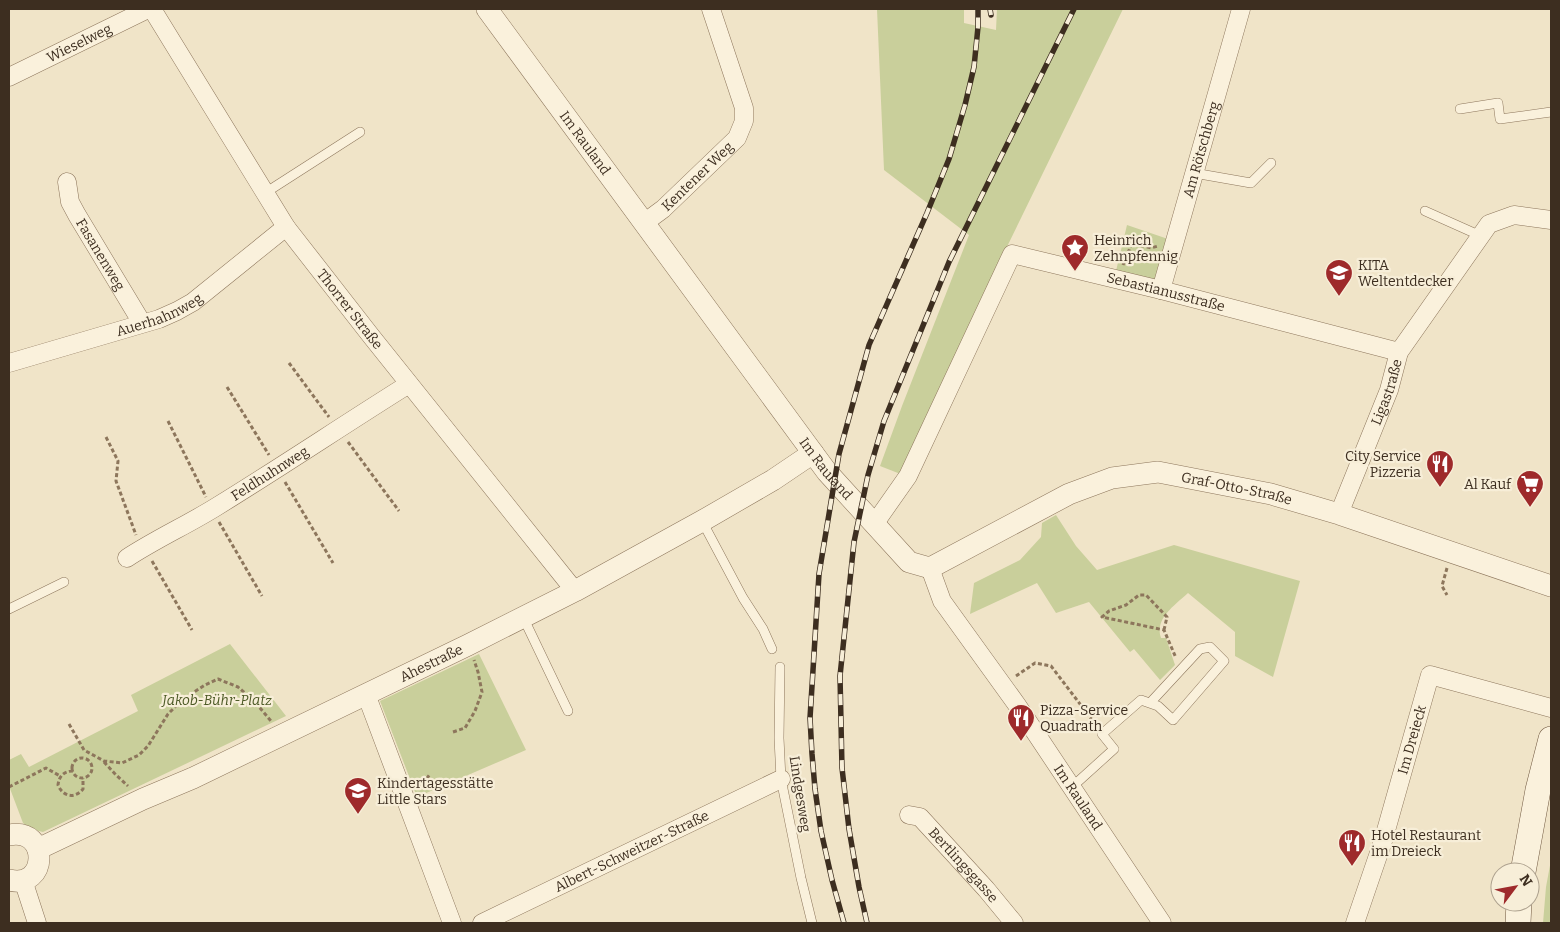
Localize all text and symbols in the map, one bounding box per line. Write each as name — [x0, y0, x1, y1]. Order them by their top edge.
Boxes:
street label: Wieselweg — [44, 20, 114, 66]
street label: Am Rötschberg — [1179, 99, 1223, 200]
street label: Im Rauland — [556, 107, 614, 178]
street label: Kentener Weg — [658, 138, 737, 214]
street label: Fasanenweg — [73, 215, 129, 294]
place label: Heinrich Zehnpfennig — [1094, 232, 1178, 265]
place icon: Heinrich Zehnpfennig — [1060, 233, 1090, 272]
place label: KITA Weltentdecker — [1358, 257, 1453, 290]
school or university icon: KITA Weltentdecker — [1324, 258, 1354, 297]
street label: Thorrer Straße — [314, 266, 387, 352]
street label: Sebastianusstraße — [1105, 269, 1227, 315]
street label: Auerhahnweg — [114, 289, 206, 340]
street label: Ligastraße — [1367, 357, 1405, 428]
street label: Im Rauland — [796, 434, 856, 503]
street label: Feldhuhnweg — [228, 442, 312, 504]
place label: City Service Pizzeria — [1345, 448, 1421, 481]
restaurant icon: City Service Pizzeria — [1425, 449, 1455, 488]
street label: Graf-Otto-Straße — [1180, 468, 1294, 508]
supermarket icon: Al Kauf — [1515, 469, 1545, 508]
place label: Al Kauf — [1464, 476, 1512, 493]
street label: Ahestraße — [397, 640, 465, 685]
park label: Jakob-Bühr-Platz — [160, 692, 272, 709]
place label: Pizza-Service Quadrath — [1040, 702, 1128, 735]
restaurant icon: Pizza-Service Quadrath — [1006, 703, 1036, 742]
street label: Im Dreieck — [1394, 703, 1430, 776]
street label: Lindgesweg — [786, 755, 814, 834]
street label: Im Rauland — [1050, 761, 1106, 833]
place label: Kindertagesstätte Little Stars — [377, 775, 493, 808]
school or university icon: Kindertagesstätte Little Stars — [343, 776, 373, 815]
street label: Albert-Schweitzer-Straße — [552, 807, 711, 895]
street label: Bertlingsgasse — [925, 824, 1002, 906]
place label: Hotel Restaurant im Dreieck — [1371, 827, 1481, 860]
restaurant icon: Hotel Restaurant im Dreieck — [1337, 828, 1367, 867]
north arrow — [1490, 862, 1540, 912]
text: N — [1516, 871, 1536, 890]

